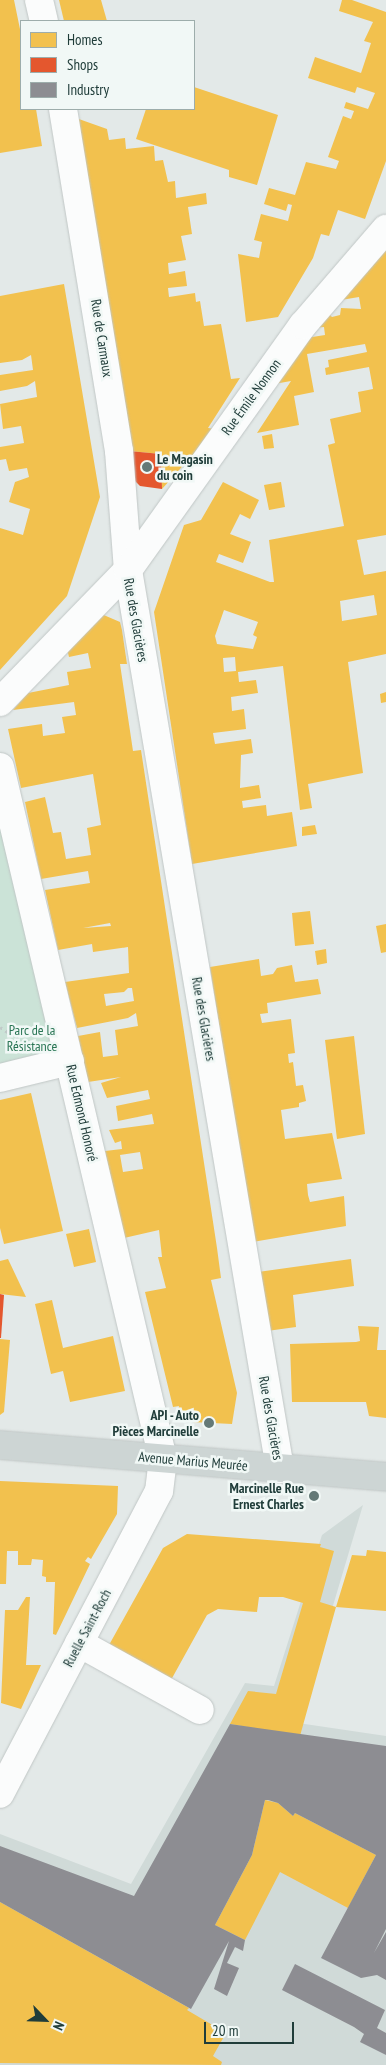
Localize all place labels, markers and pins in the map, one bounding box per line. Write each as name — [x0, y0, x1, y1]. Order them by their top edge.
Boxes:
place label: Le Magasin du coin — [157, 451, 213, 484]
marker: Le Magasin du coin — [141, 461, 153, 473]
place label: API - Auto Pièces Marcinelle — [112, 1407, 199, 1440]
marker: API - Auto Pièces Marcinelle — [203, 1417, 215, 1429]
place label: Marcinelle Rue Ernest Charles — [230, 1480, 304, 1512]
marker: Marcinelle Rue Ernest Charles — [308, 1490, 320, 1502]

